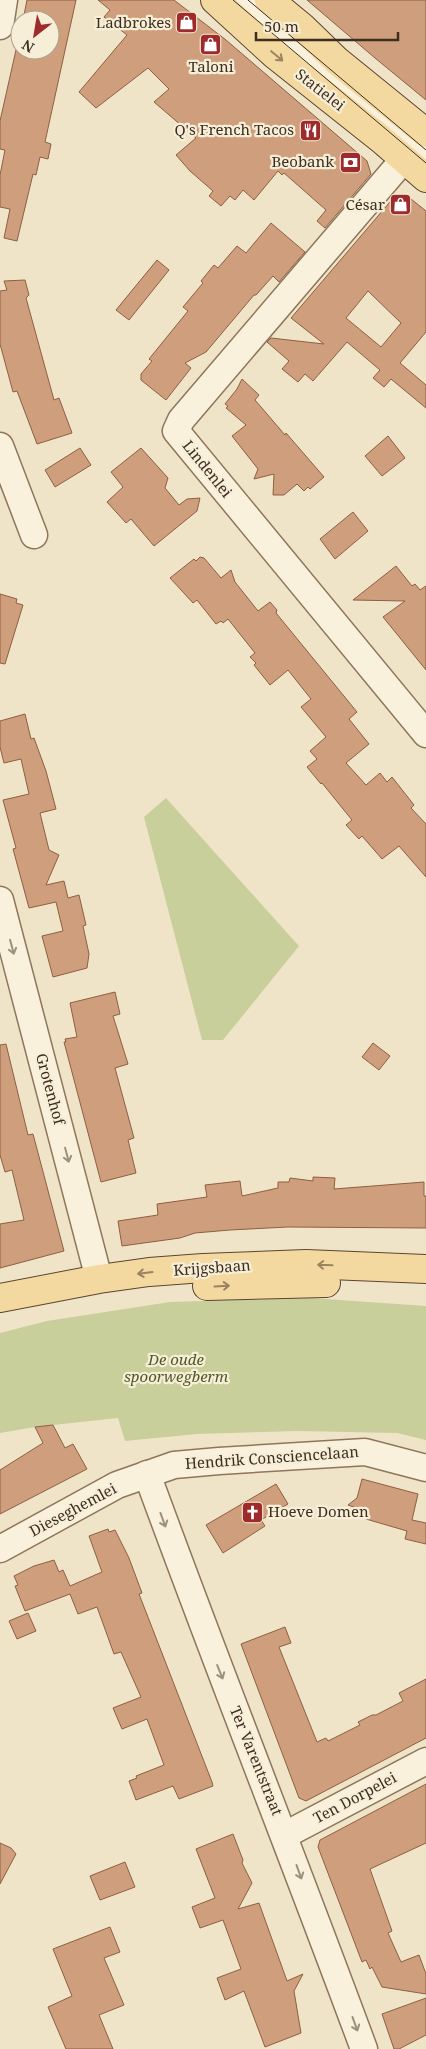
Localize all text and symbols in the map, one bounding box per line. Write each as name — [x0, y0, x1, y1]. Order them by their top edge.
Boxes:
north arrow — [10, 10, 60, 60]
scale bar — [256, 10, 398, 42]
shop icon: Ladbrokes — [175, 11, 199, 35]
place label: Ladbrokes — [96, 12, 171, 32]
text: 50 m — [264, 16, 299, 36]
shop icon: Taloni — [199, 32, 223, 56]
text: N — [18, 36, 38, 58]
one-way arrow — [271, 51, 284, 62]
place label: Taloni — [189, 56, 234, 76]
street label: Statielei — [292, 64, 350, 115]
restaurant icon: Q's French Tacos — [298, 118, 322, 142]
place label: Q's French Tacos — [174, 119, 294, 139]
bank icon: Beobank — [338, 150, 362, 174]
place label: Beobank — [271, 151, 334, 171]
shop icon: César — [389, 193, 413, 217]
place label: César — [345, 194, 385, 214]
street label: Lindenlei — [179, 436, 237, 501]
one-way arrow — [8, 939, 18, 955]
street label: Grotenhof — [32, 1051, 70, 1128]
one-way arrow — [63, 1146, 72, 1162]
street label: Krijgsbaan — [173, 1254, 252, 1280]
one-way arrow — [317, 1260, 334, 1270]
one-way arrow — [137, 1268, 153, 1278]
one-way arrow — [213, 1281, 229, 1290]
park label: De oude spoorwegberm — [124, 1349, 229, 1386]
street label: Hendrik Consciencelaan — [184, 1441, 360, 1473]
street label: Dieseghemlei — [26, 1478, 120, 1540]
church icon: Hoeve Domen — [240, 1500, 264, 1524]
place label: Hoeve Domen — [268, 1501, 369, 1521]
one-way arrow — [159, 1511, 168, 1527]
one-way arrow — [216, 1664, 225, 1679]
street label: Ter Varentstraat — [226, 1703, 288, 1818]
street label: Ten Dorpelei — [309, 1767, 400, 1827]
one-way arrow — [295, 1864, 304, 1879]
one-way arrow — [351, 2016, 360, 2032]

